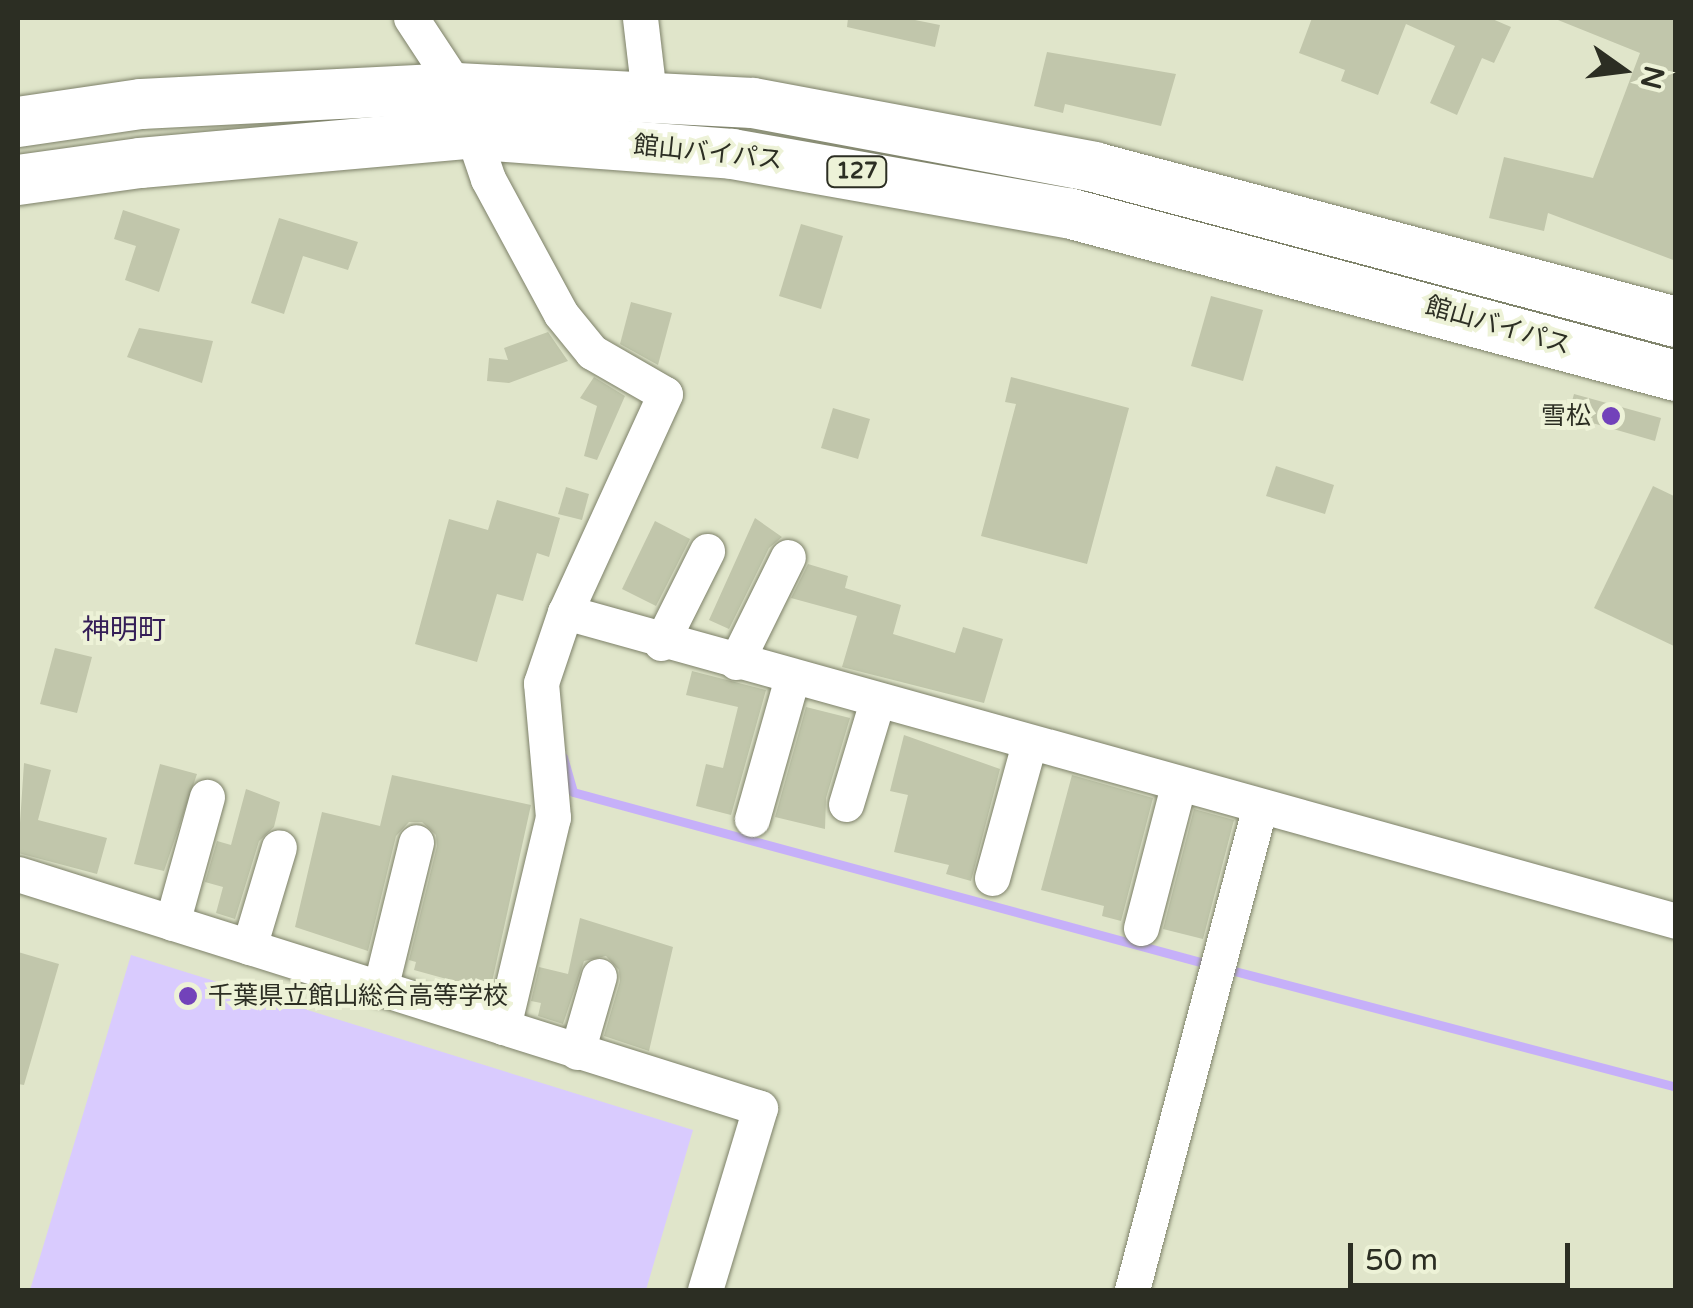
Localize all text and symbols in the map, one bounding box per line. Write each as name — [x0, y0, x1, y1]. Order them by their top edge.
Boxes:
north arrow — [1573, 20, 1673, 120]
text: N — [1633, 62, 1671, 92]
street label: 館山バイパス — [632, 130, 784, 176]
road number: 127 — [824, 155, 890, 189]
street label: 館山バイパス — [1422, 291, 1574, 361]
place label: 雪松 — [1541, 401, 1591, 431]
marker: 雪松 — [1600, 405, 1622, 427]
district label: 神明町 — [82, 613, 166, 647]
place label: 千葉県立館山総合高等学校 — [208, 981, 508, 1011]
marker: 千葉県立館山総合高等学校 — [177, 985, 199, 1007]
scale bar — [1353, 1223, 1576, 1285]
text: 50 m — [1365, 1242, 1438, 1279]

